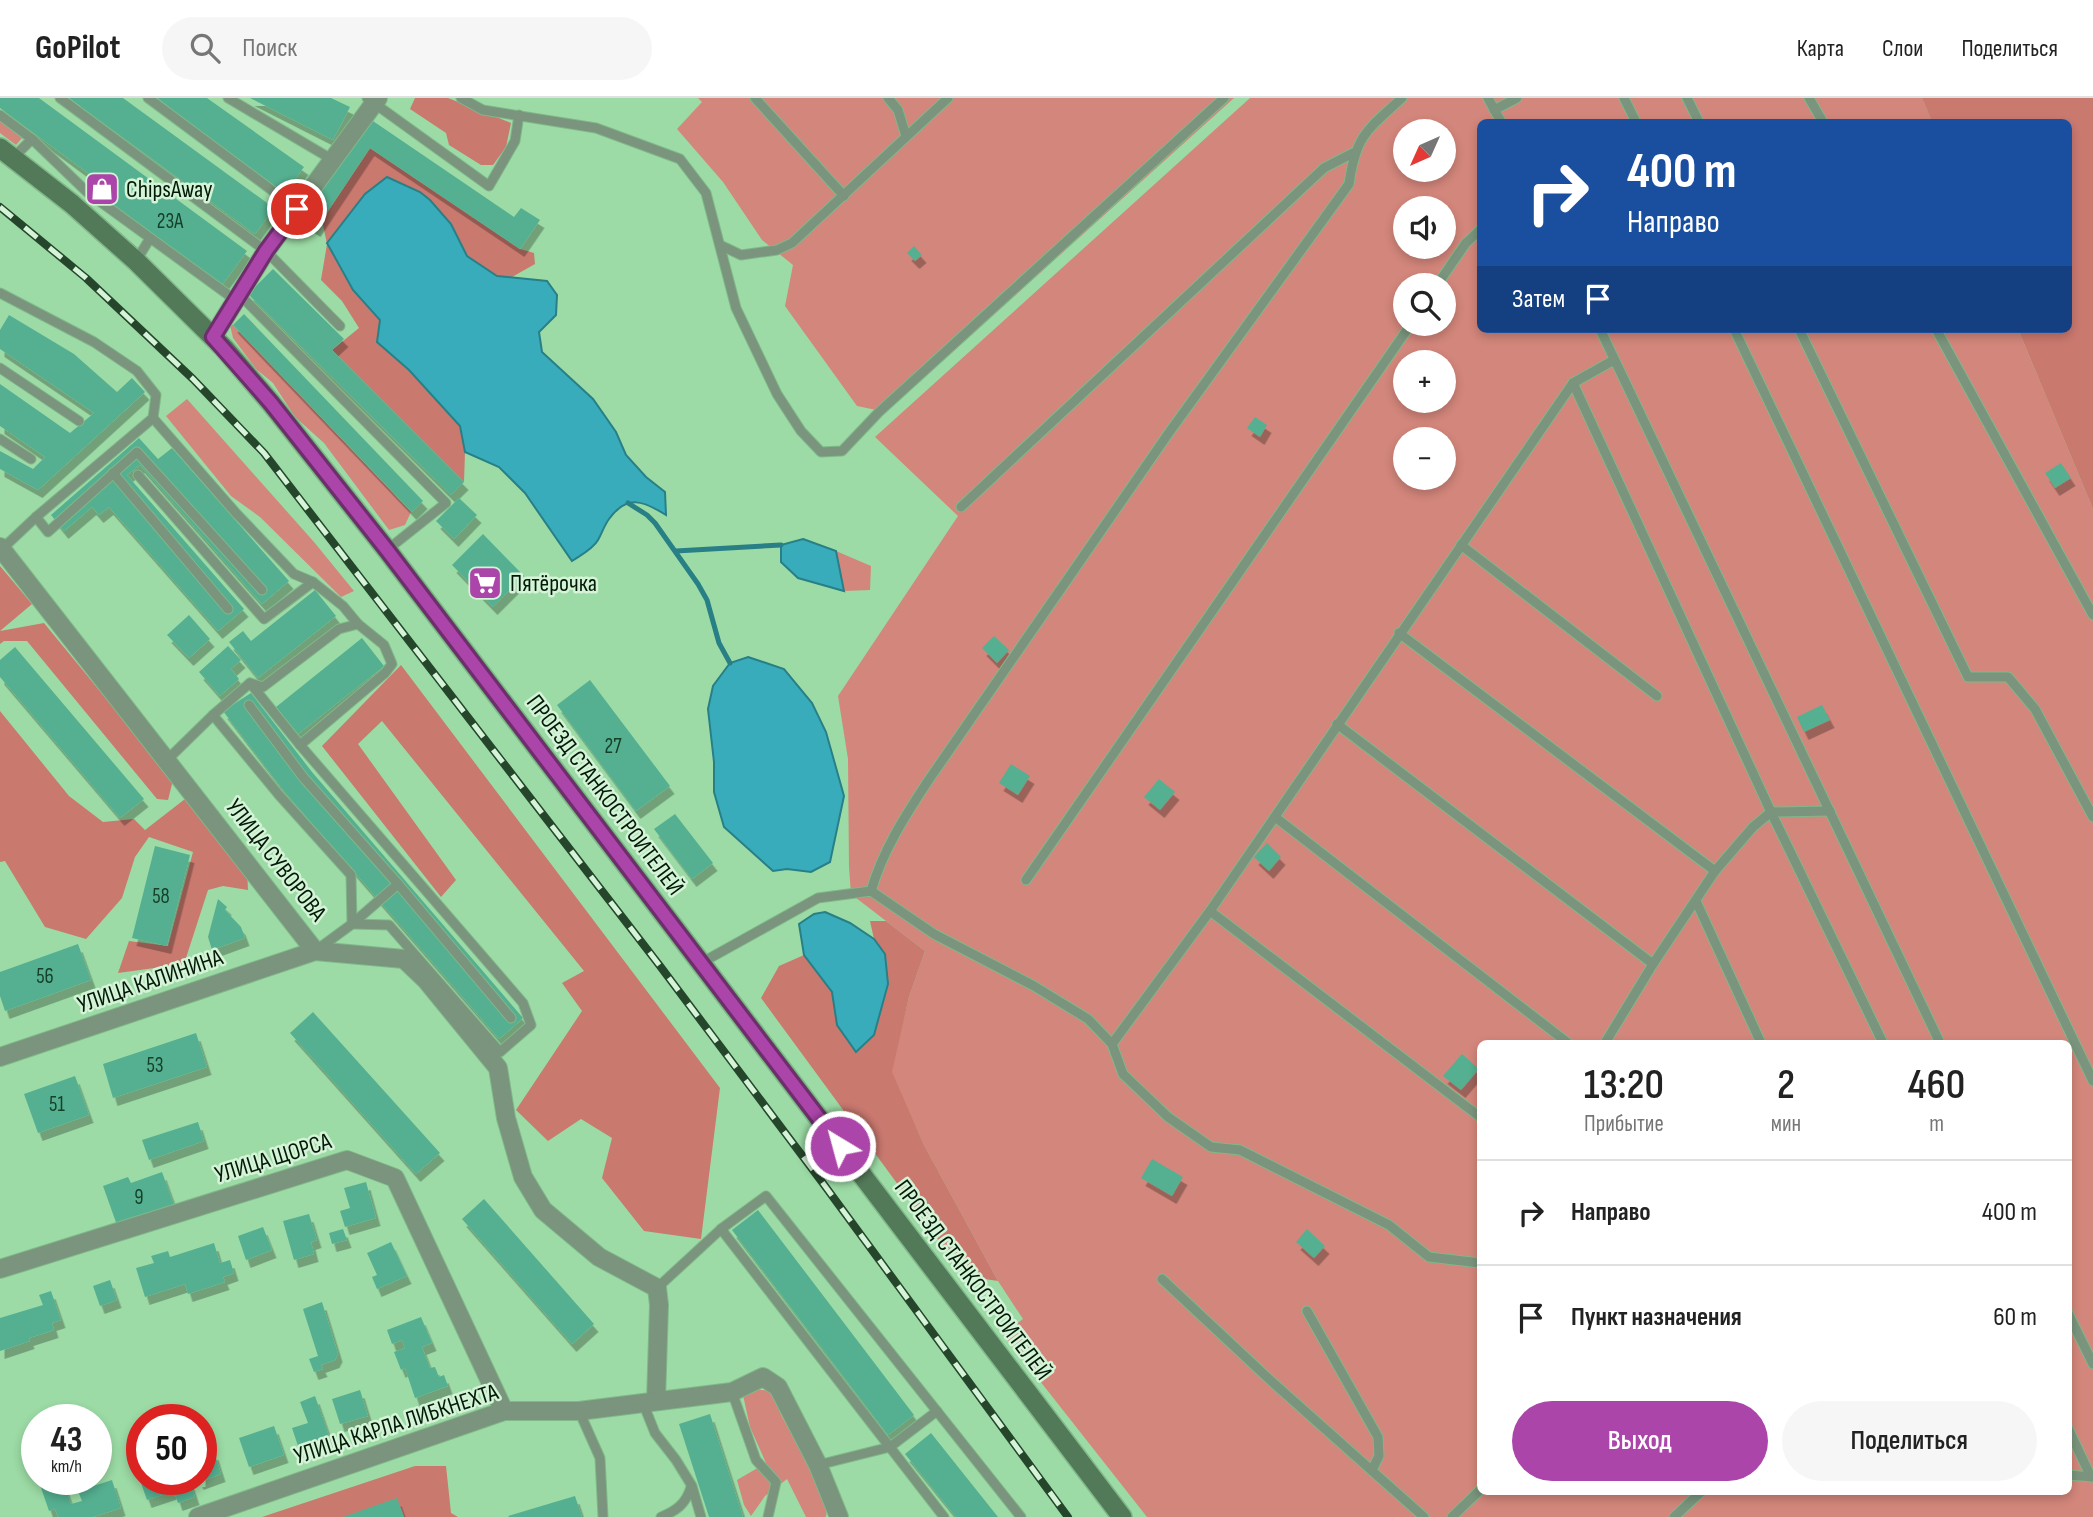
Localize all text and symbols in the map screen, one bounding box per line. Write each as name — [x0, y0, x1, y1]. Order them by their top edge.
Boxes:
search box — [162, 17, 652, 80]
text: GoPilot — [35, 28, 120, 68]
icon: search — [186, 29, 224, 67]
text: Поиск — [242, 33, 297, 64]
text: Карта — [1797, 34, 1844, 63]
text: Слои — [1882, 34, 1923, 63]
text: Поделиться — [1961, 34, 2058, 63]
north arrow — [1393, 119, 1456, 182]
map controls — [1393, 119, 1456, 490]
text: 400 m — [1627, 143, 1737, 202]
icon: right — [1512, 147, 1603, 238]
shop icon: ChipsAway — [83, 170, 121, 208]
place label: ChipsAway — [126, 175, 212, 204]
pin — [267, 179, 327, 239]
icon: arrive — [278, 190, 316, 228]
button: sound — [1393, 196, 1456, 259]
text: Направо — [1627, 203, 1720, 242]
house number: 23А — [157, 209, 184, 234]
button: search — [1393, 273, 1456, 336]
icon: arrive — [1579, 280, 1617, 318]
text: Затем — [1512, 284, 1565, 315]
button: + — [1393, 350, 1456, 413]
button: − — [1393, 427, 1456, 490]
supermarket icon: Пятёрочка — [466, 564, 504, 602]
place label: Пятёрочка — [510, 569, 597, 598]
street label: ПРОЕЗД СТАНКОСТРОИТЕЛЕЙ — [520, 689, 690, 901]
house number: 27 — [604, 734, 622, 759]
street label: УЛИЦА СУВОРОВА — [219, 793, 333, 927]
house number: 58 — [152, 884, 170, 909]
street label: УЛИЦА КАЛИНИНА — [74, 942, 227, 1019]
house number: 56 — [36, 964, 54, 989]
house number: 53 — [146, 1053, 164, 1078]
text: 13:20 — [1584, 1060, 1664, 1111]
text: 2 — [1777, 1060, 1795, 1111]
text: 460 — [1908, 1060, 1965, 1111]
house number: 51 — [49, 1092, 66, 1117]
position arrow — [803, 1109, 877, 1183]
text: Прибытие — [1584, 1110, 1664, 1138]
text: мин — [1771, 1110, 1801, 1138]
text: m — [1929, 1110, 1944, 1138]
street label: УЛИЦА ЩОРСА — [211, 1126, 335, 1189]
street label: ПРОЕЗД СТАНКОСТРОИТЕЛЕЙ — [888, 1174, 1058, 1386]
house number: 9 — [134, 1185, 144, 1210]
icon: right — [1512, 1194, 1550, 1232]
text: Направо — [1571, 1197, 1650, 1228]
text: 400 m — [1982, 1197, 2037, 1228]
icon: arrive — [1512, 1299, 1550, 1337]
text: Пункт назначения — [1571, 1302, 1742, 1333]
text: 60 m — [1993, 1302, 2037, 1333]
street label: УЛИЦА КАРЛА ЛИБКНЕХТА — [290, 1377, 502, 1471]
button: Выход — [1512, 1401, 1768, 1481]
button: Поделиться — [1782, 1401, 2037, 1481]
speed limit sign: 50 — [126, 1404, 217, 1495]
text: 43 — [50, 1419, 83, 1462]
text: km/h — [51, 1456, 82, 1477]

